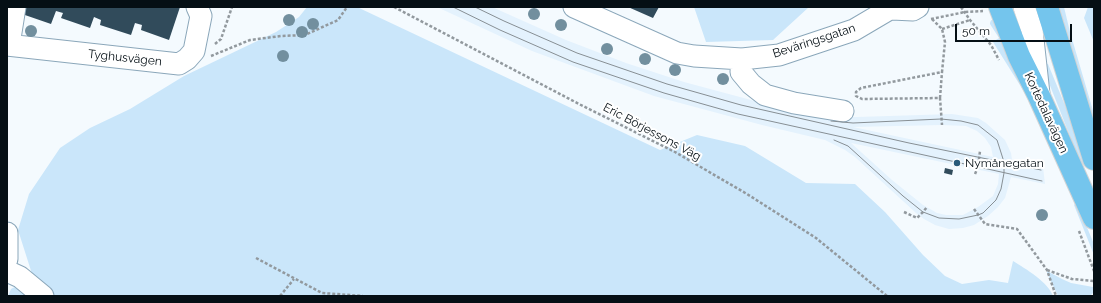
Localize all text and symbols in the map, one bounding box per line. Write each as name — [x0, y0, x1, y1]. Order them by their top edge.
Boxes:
scale bar — [957, 16, 1074, 42]
street label: Beväringsgatan — [771, 21, 857, 61]
text: 50 m — [962, 24, 990, 38]
street label: Tyghusvägen — [87, 47, 163, 69]
street label: Kortedalavägen — [1021, 70, 1071, 156]
street label: Eric Börjessons Väg — [601, 100, 703, 164]
place label: Nymånegatan — [965, 156, 1044, 170]
marker: Nymånegatan — [952, 158, 962, 168]

